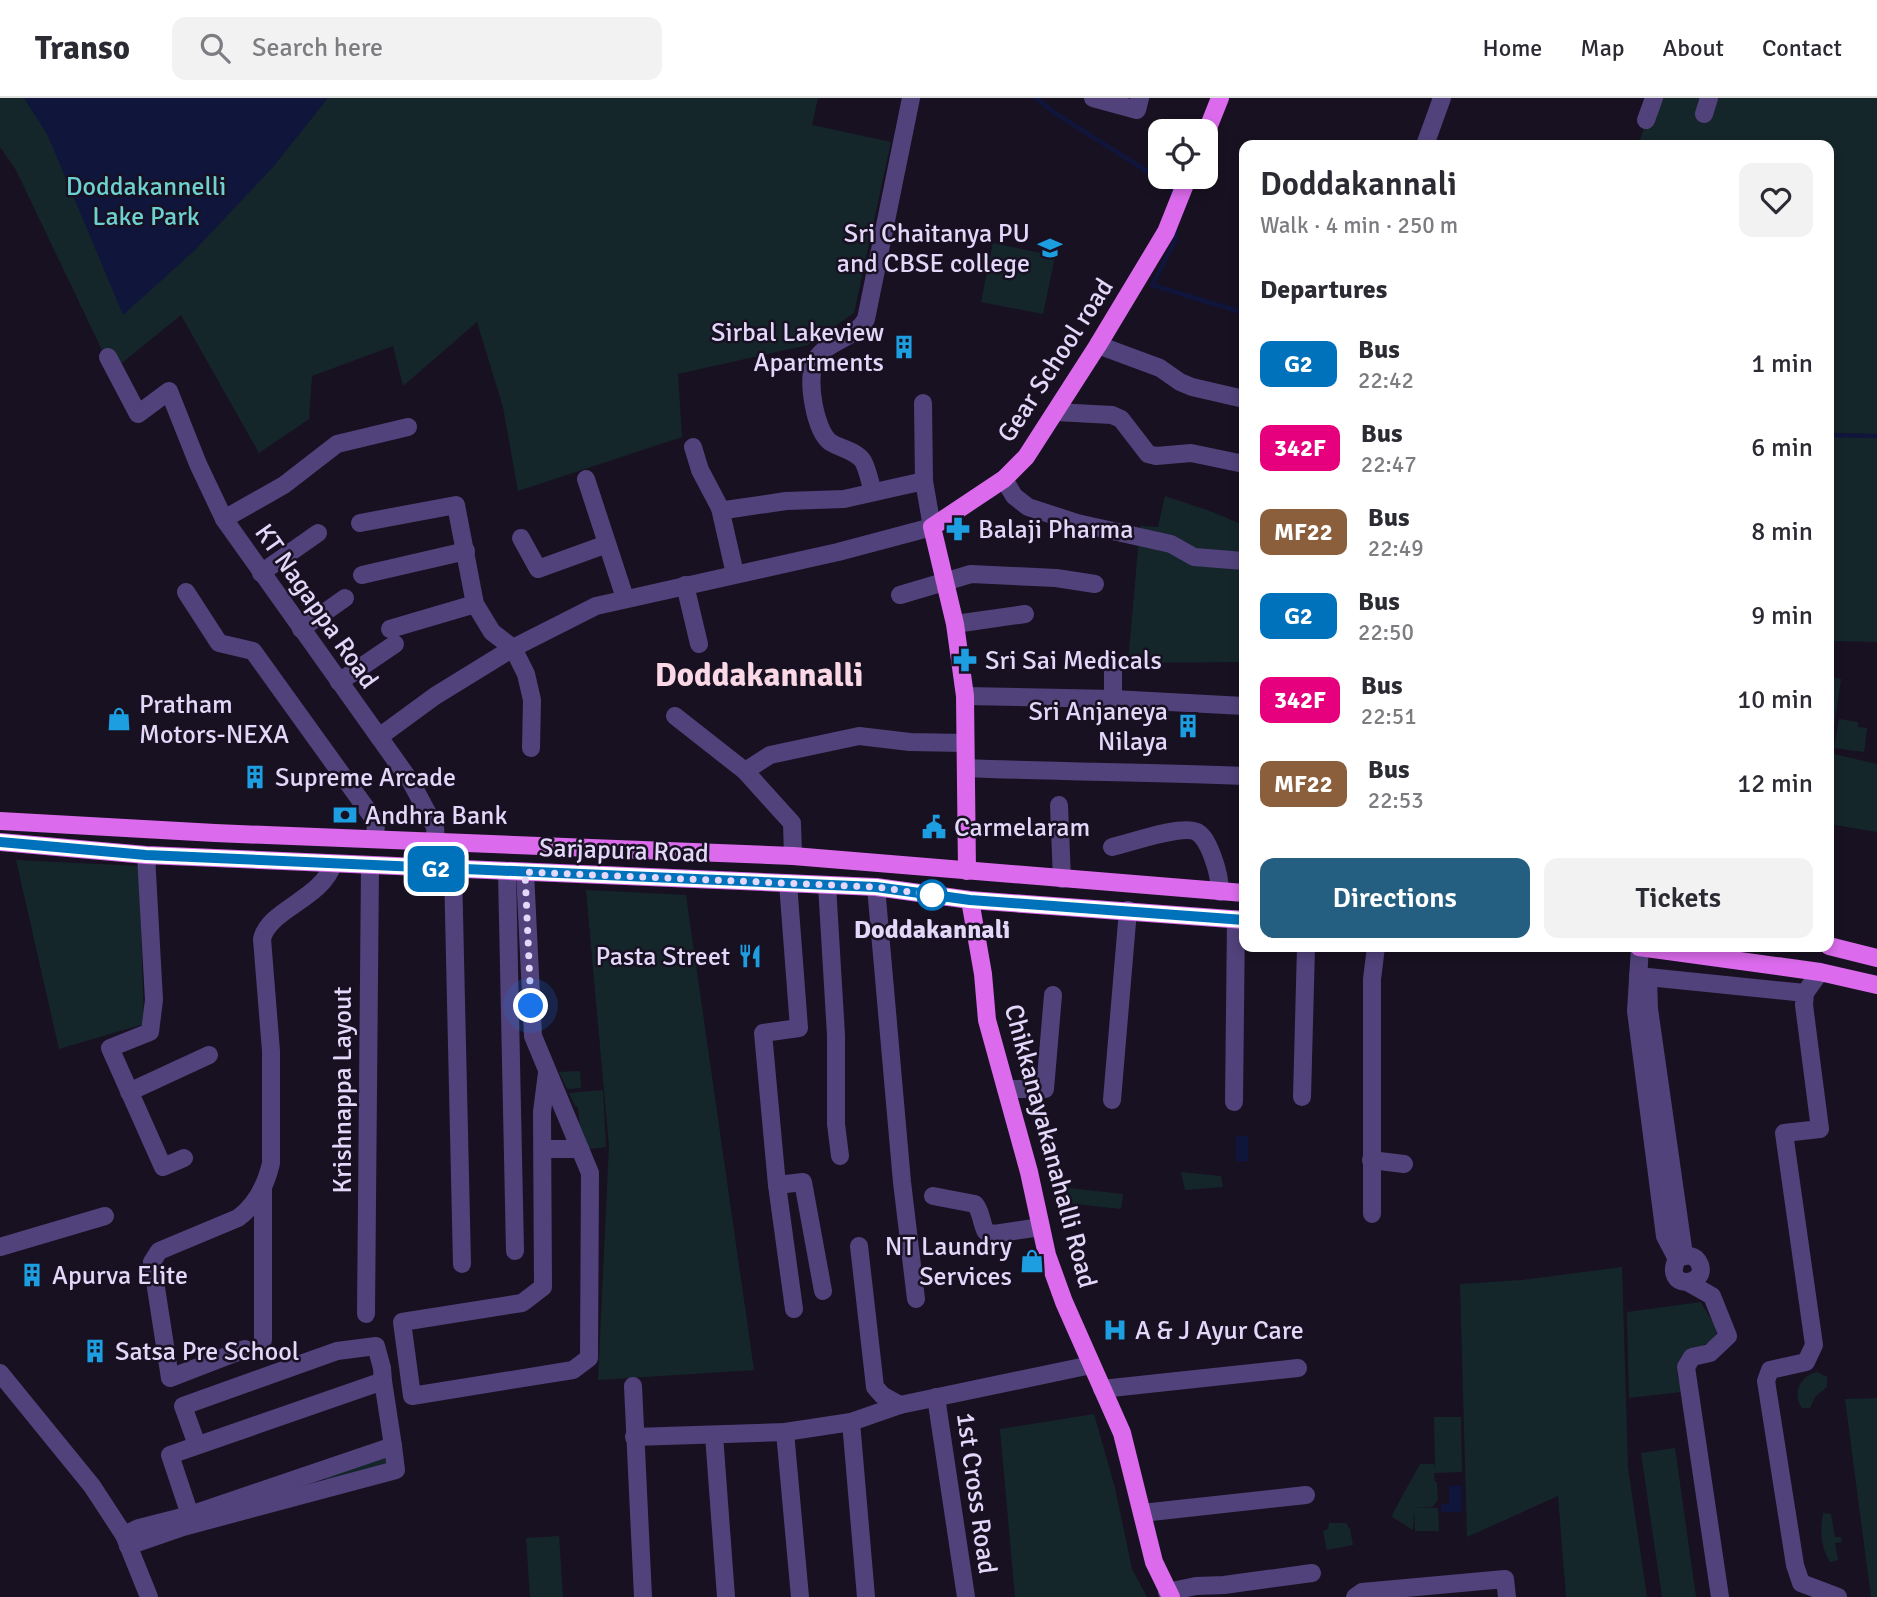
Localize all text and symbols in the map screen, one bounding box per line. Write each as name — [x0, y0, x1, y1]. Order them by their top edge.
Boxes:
search box — [172, 17, 662, 80]
text: Transo — [35, 28, 130, 69]
icon: search — [196, 29, 234, 67]
text: Search here — [252, 32, 383, 64]
text: Home — [1482, 33, 1542, 63]
text: Map — [1580, 33, 1625, 63]
text: About — [1663, 33, 1724, 63]
text: Contact — [1762, 33, 1842, 63]
map controls — [1148, 119, 1218, 189]
button: locate — [1148, 119, 1218, 189]
button: heart — [1739, 163, 1813, 237]
text: Doddakannali — [1260, 164, 1457, 205]
park label: Doddakannelli Lake Park — [66, 171, 226, 233]
text: Walk · 4 min · 250 m — [1260, 211, 1458, 240]
place label: Sri Chaitanya PU and CBSE college — [837, 218, 1030, 280]
school or university icon: Sri Chaitanya PU and CBSE college — [1036, 234, 1064, 262]
street label: Gear School road — [991, 273, 1121, 448]
text: Departures — [1260, 274, 1387, 306]
place label: Sirbal Lakeview Apartments — [711, 317, 884, 379]
building icon: Sirbal Lakeview Apartments — [890, 333, 918, 361]
text: Bus — [1358, 334, 1400, 366]
text: 1 min — [1751, 348, 1813, 380]
text: G2 — [1284, 349, 1313, 379]
text: 22:42 — [1358, 366, 1414, 395]
text: Bus — [1361, 418, 1403, 450]
text: 6 min — [1751, 432, 1813, 464]
text: 342F — [1274, 433, 1326, 463]
text: 22:47 — [1361, 450, 1417, 479]
text: Bus — [1368, 502, 1410, 534]
place label: Balaji Pharma — [978, 514, 1133, 546]
pharmacy icon: Balaji Pharma — [944, 515, 972, 543]
text: 8 min — [1751, 516, 1813, 548]
text: MF22 — [1274, 517, 1333, 547]
street label: KT Nagappa Road — [248, 518, 385, 695]
text: 22:49 — [1368, 534, 1424, 563]
text: Bus — [1358, 586, 1400, 618]
text: 9 min — [1751, 600, 1813, 632]
text: G2 — [1284, 601, 1313, 631]
text: 22:50 — [1358, 618, 1414, 647]
place label: Sri Sai Medicals — [985, 645, 1162, 677]
pharmacy icon: Sri Sai Medicals — [951, 646, 979, 674]
district label: Doddakannalli — [655, 655, 863, 696]
text: Bus — [1361, 670, 1403, 702]
text: 10 min — [1737, 684, 1813, 716]
text: 342F — [1274, 685, 1326, 715]
place label: Pratham Motors-NEXA — [139, 689, 289, 751]
place label: Sri Anjaneya Nilaya — [1028, 696, 1168, 758]
text: 22:51 — [1361, 702, 1417, 731]
shop icon: Pratham Motors-NEXA — [105, 705, 133, 733]
building icon: Sri Anjaneya Nilaya — [1174, 712, 1202, 740]
text: Bus — [1368, 754, 1410, 786]
place label: Supreme Arcade — [275, 762, 456, 794]
building icon: Supreme Arcade — [241, 763, 269, 791]
text: 12 min — [1737, 768, 1813, 800]
text: MF22 — [1274, 769, 1333, 799]
text: 22:53 — [1368, 786, 1424, 815]
place label: Andhra Bank — [365, 800, 507, 832]
bank icon: Andhra Bank — [331, 801, 359, 829]
place label: Carmelaram — [954, 812, 1090, 844]
public building icon: Carmelaram — [920, 813, 948, 841]
street label: Sarjapura Road — [538, 832, 709, 870]
line badge: G2 — [404, 846, 467, 892]
text: G2 — [422, 854, 450, 884]
button: Directions — [1260, 858, 1530, 938]
button: Tickets — [1544, 858, 1813, 938]
marker: Doddakannali — [917, 880, 947, 910]
place label: Doddakannali — [854, 914, 1010, 946]
place label: Pasta Street — [596, 941, 730, 973]
restaurant icon: Pasta Street — [736, 942, 764, 970]
street label: Krishnappa Layout — [327, 987, 359, 1193]
your location — [513, 988, 548, 1023]
street label: Chikkanayakanahalli Road — [997, 1001, 1103, 1292]
place label: NT Laundry Services — [885, 1231, 1012, 1293]
shop icon: NT Laundry Services — [1018, 1247, 1046, 1275]
place label: Apurva Elite — [52, 1260, 188, 1292]
building icon: Apurva Elite — [18, 1261, 46, 1289]
place label: A & J Ayur Care — [1135, 1315, 1304, 1347]
hospital icon: A & J Ayur Care — [1101, 1316, 1129, 1344]
place label: Satsa Pre School — [115, 1336, 299, 1368]
building icon: Satsa Pre School — [81, 1337, 109, 1365]
street label: 1st Cross Road — [949, 1410, 1003, 1576]

